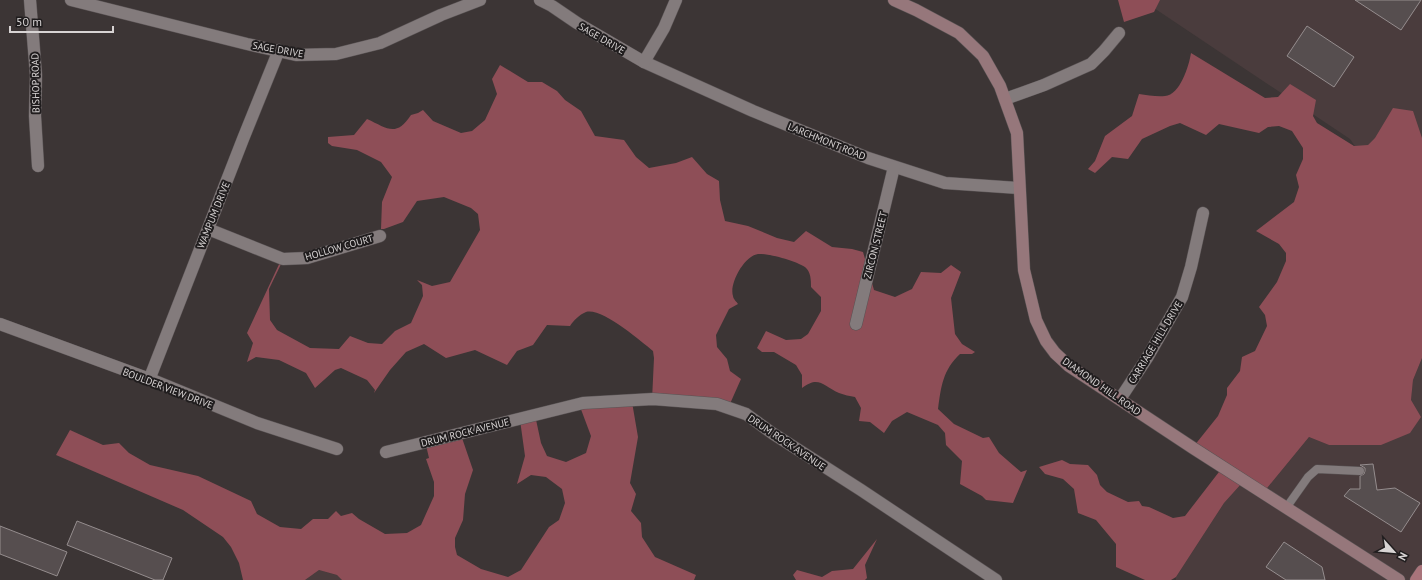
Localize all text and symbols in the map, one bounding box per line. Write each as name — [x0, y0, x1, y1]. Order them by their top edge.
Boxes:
scale bar — [10, 8, 113, 34]
text: 50 m — [16, 14, 42, 29]
street label: SAGE DRIVE — [576, 20, 627, 57]
street label: SAGE DRIVE — [251, 39, 304, 60]
street label: BISHOP ROAD — [28, 53, 43, 113]
street label: LARCHMONT ROAD — [786, 120, 868, 163]
street label: WAMPUM DRIVE — [194, 180, 233, 250]
street label: ZIRCON STREET — [861, 210, 890, 280]
street label: HOLLOW COURT — [304, 231, 375, 263]
street label: CARRIAGE HILL DRIVE — [1126, 298, 1185, 386]
street label: DIAMOND HILL ROAD — [1060, 354, 1143, 418]
street label: BOULDER VIEW DRIVE — [121, 365, 215, 412]
street label: DRUM ROCK AVENUE — [745, 412, 828, 473]
street label: DRUM ROCK AVENUE — [419, 415, 511, 450]
north arrow — [1374, 532, 1414, 572]
text: N — [1395, 550, 1411, 563]

